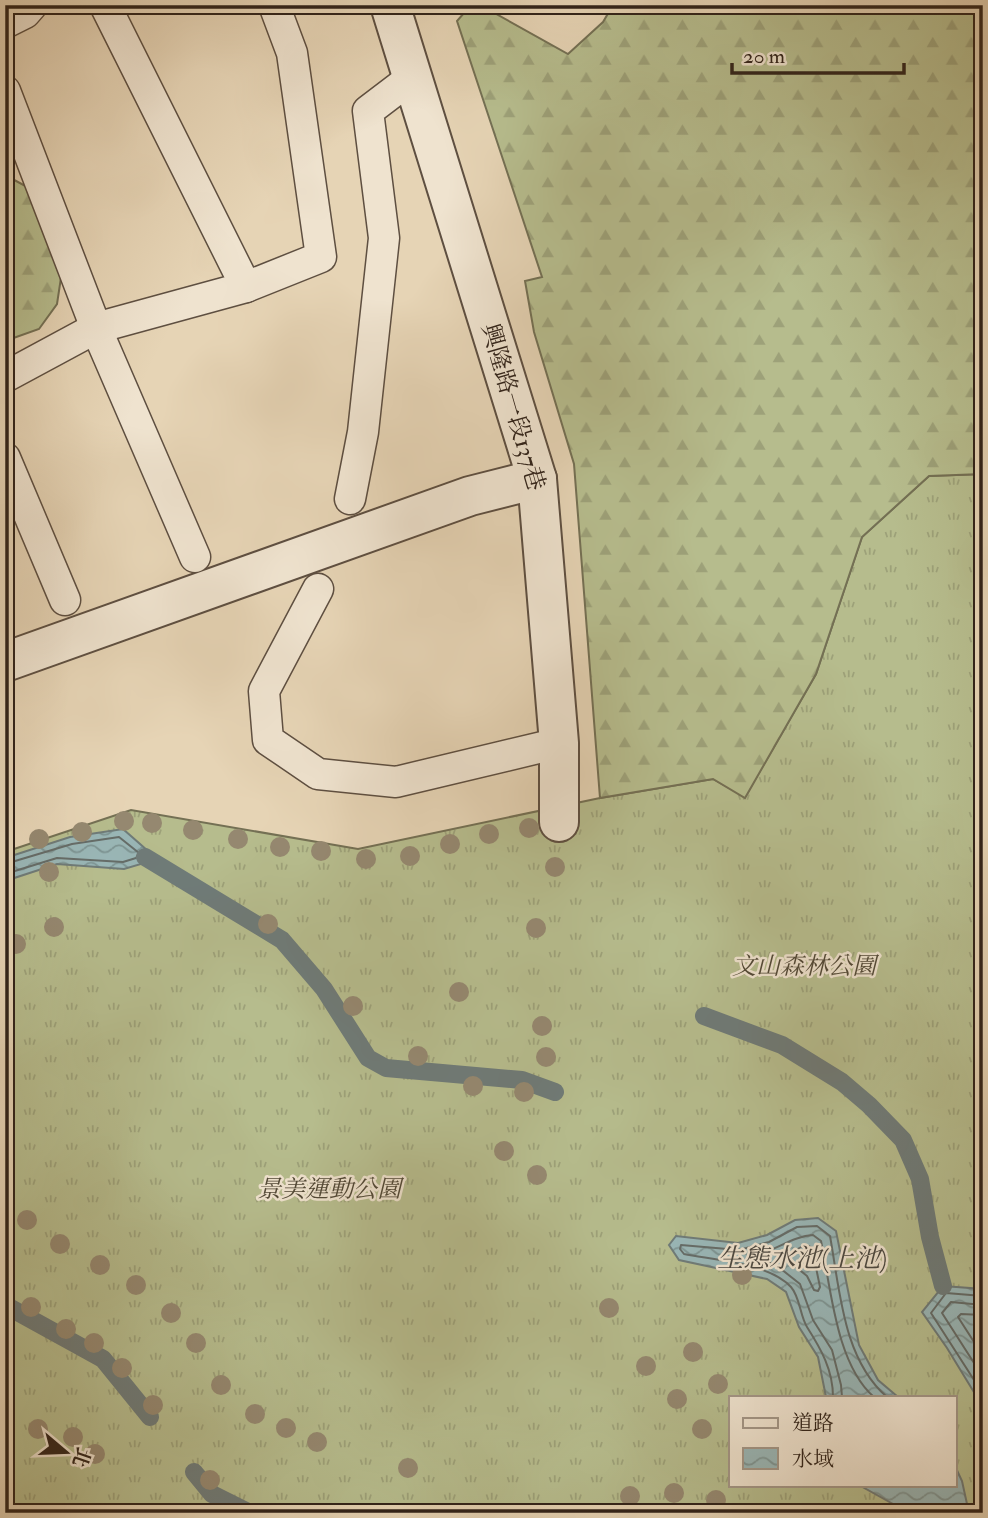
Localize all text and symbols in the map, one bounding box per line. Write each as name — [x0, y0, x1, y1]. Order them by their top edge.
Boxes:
scale bar — [732, 32, 904, 76]
text: 20 m — [743, 43, 785, 70]
street label: 興隆路一段137巷 — [474, 320, 552, 494]
park label: 文山森林公園 — [732, 951, 880, 982]
park label: 景美運動公園 — [257, 1174, 405, 1205]
water label: 生態水池(上池) — [717, 1243, 887, 1275]
legend — [729, 1396, 956, 1486]
text: 道路 — [792, 1410, 834, 1437]
north arrow — [32, 1416, 102, 1486]
text: 北 — [67, 1444, 96, 1470]
text: 水域 — [792, 1446, 834, 1473]

